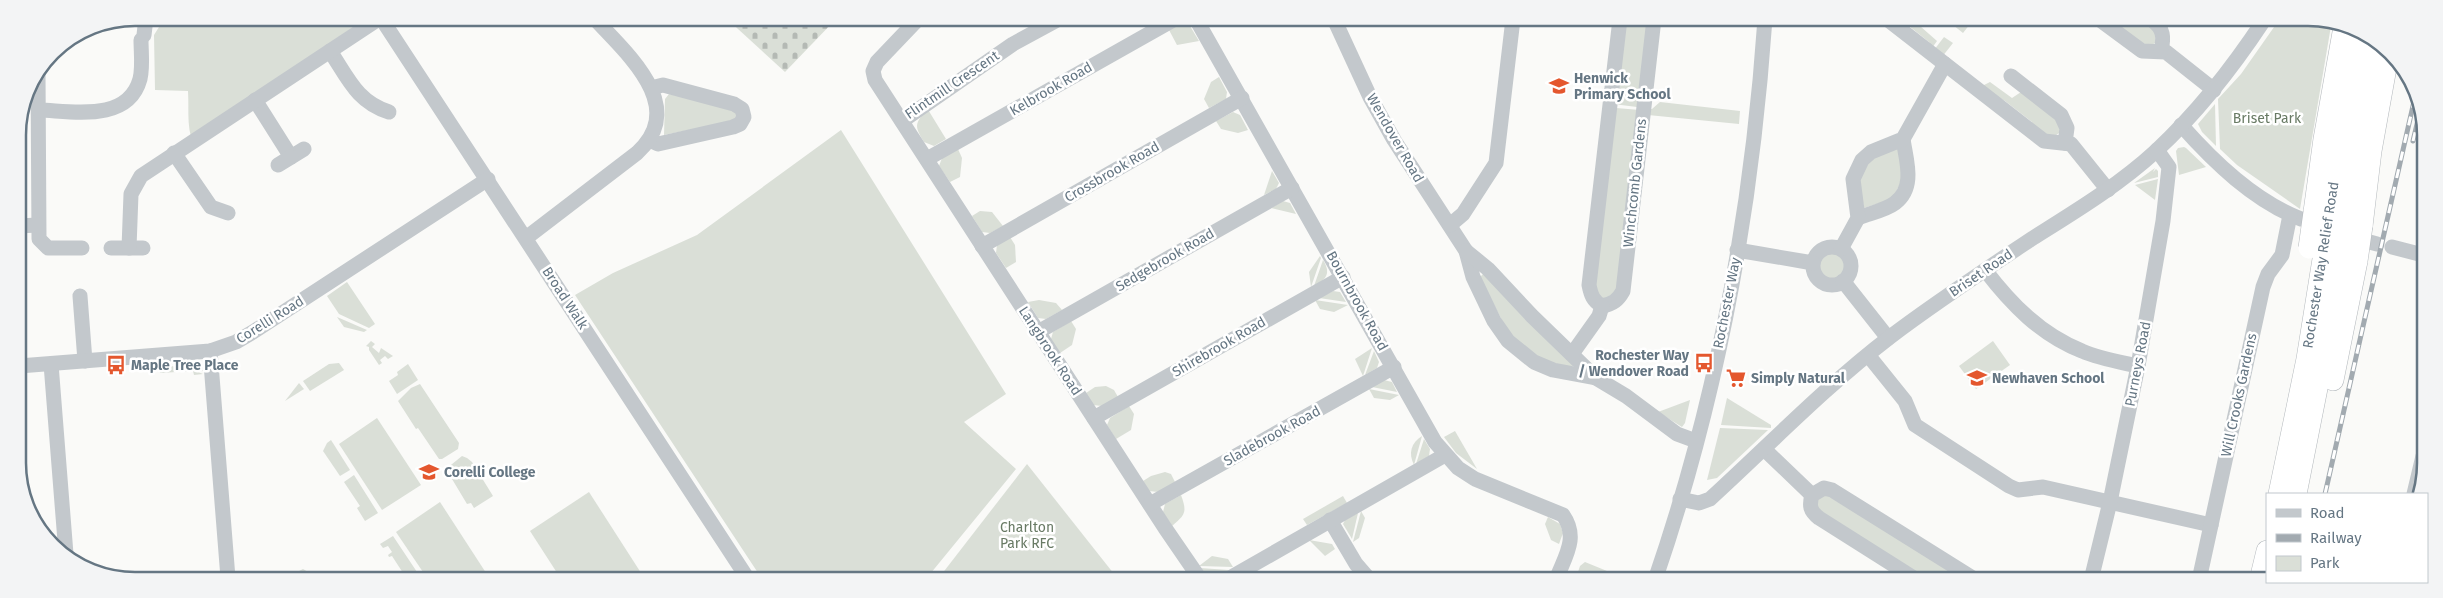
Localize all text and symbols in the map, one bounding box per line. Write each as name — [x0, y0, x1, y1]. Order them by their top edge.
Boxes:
street label: Flintmill Crescent — [902, 47, 1003, 123]
street label: Kelbrook Road — [1007, 58, 1095, 120]
place label: Henwick Primary School — [1574, 70, 1672, 103]
school or university icon: Henwick Primary School — [1548, 75, 1570, 97]
street label: Wendover Road — [1363, 91, 1427, 185]
park label: Briset Park — [2233, 110, 2302, 127]
street label: Winchcomb Gardens — [1620, 117, 1650, 248]
street label: Crossbrook Road — [1062, 138, 1162, 206]
street label: Rochester Way Relief Road — [2299, 180, 2343, 350]
street label: Sedgebrook Road — [1113, 225, 1217, 295]
street label: Briset Road — [1946, 246, 2016, 300]
street label: Bournbrook Road — [1323, 248, 1391, 354]
street label: Rochester Way — [1710, 256, 1744, 350]
street label: Broad Walk — [539, 264, 592, 333]
street label: Corelli Road — [233, 293, 307, 347]
street label: Langbrook Road — [1015, 303, 1085, 399]
street label: Shirebrook Road — [1169, 313, 1269, 381]
street label: Purneys Road — [2121, 320, 2155, 408]
street label: Will Crooks Gardens — [2218, 331, 2260, 458]
place label: Rochester Way / Wendover Road — [1578, 347, 1690, 380]
bus stop icon: Rochester Way / Wendover Road — [1693, 352, 1715, 374]
bus stop icon: Maple Tree Place — [105, 354, 127, 376]
place label: Maple Tree Place — [131, 357, 239, 374]
supermarket icon: Simply Natural — [1725, 367, 1747, 389]
school or university icon: Newhaven School — [1966, 367, 1988, 389]
place label: Simply Natural — [1751, 370, 1846, 387]
place label: Newhaven School — [1992, 370, 2105, 387]
street label: Sladebrook Road — [1221, 402, 1323, 470]
school or university icon: Corelli College — [418, 461, 440, 483]
place label: Corelli College — [444, 464, 536, 481]
legend — [2266, 493, 2428, 583]
text: Road — [2310, 504, 2345, 522]
park label: Charlton Park RFC — [1000, 519, 1054, 552]
text: Railway — [2310, 529, 2362, 547]
text: Park — [2310, 554, 2340, 572]

